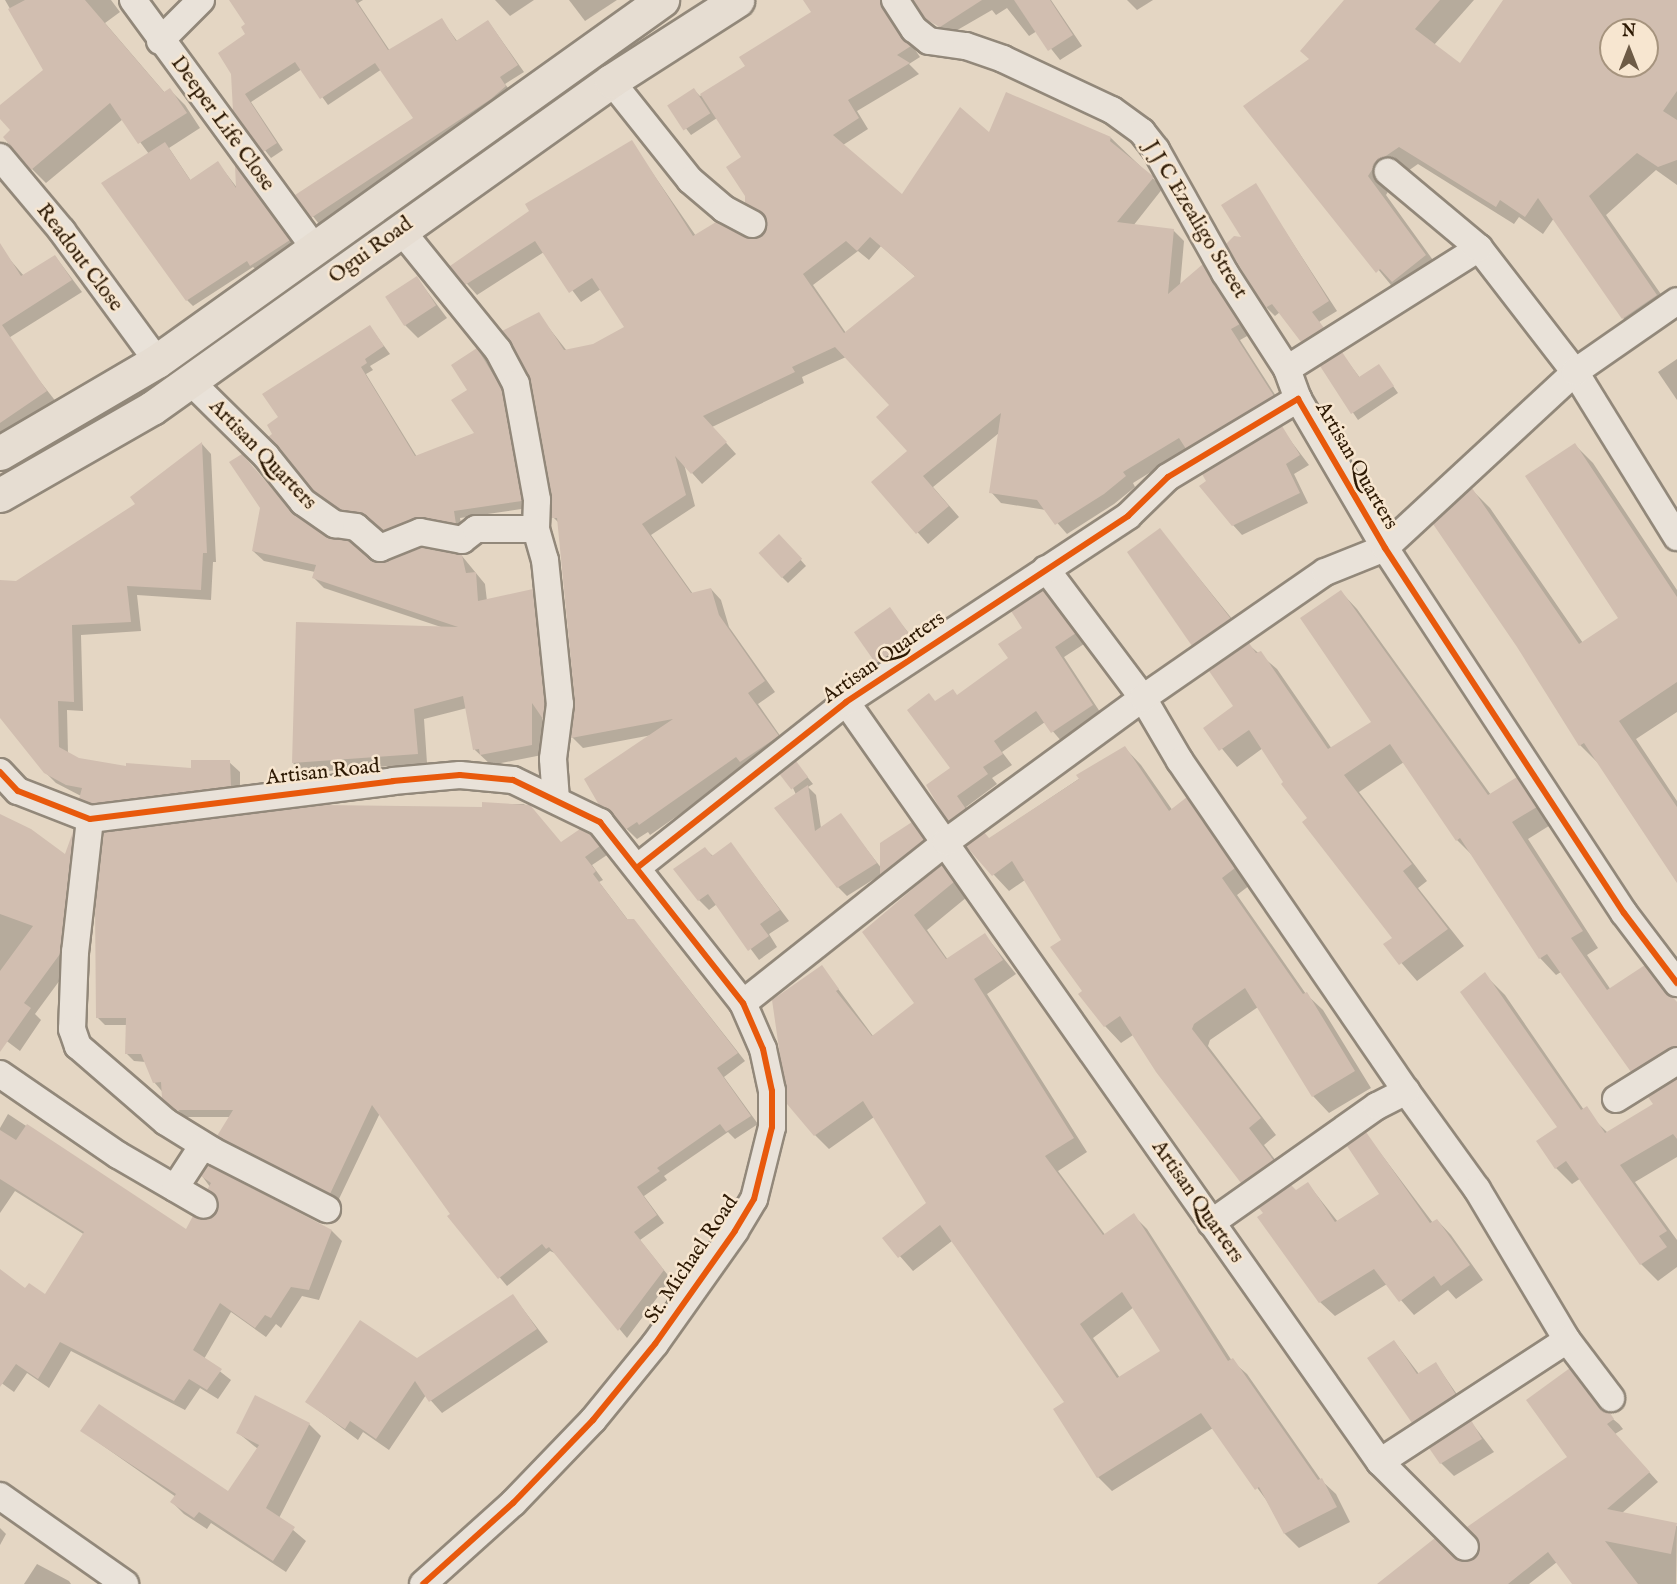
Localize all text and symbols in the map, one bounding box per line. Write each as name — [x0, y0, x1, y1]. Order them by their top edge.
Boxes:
north arrow — [1599, 18, 1659, 78]
text: N — [1622, 22, 1636, 42]
street label: Deeper Life Close — [165, 52, 279, 196]
street label: J J C Ezealigo Street — [1138, 137, 1252, 303]
street label: Readout Close — [30, 199, 128, 317]
street label: Ogui Road — [324, 212, 418, 290]
street label: Artisan Quarters — [203, 395, 321, 515]
street label: Artisan Quarters — [1309, 397, 1403, 535]
street label: Artisan Quarters — [818, 606, 950, 710]
street label: Artisan Road — [265, 754, 381, 792]
street label: Artisan Quarters — [1145, 1136, 1249, 1268]
street label: St. Michael Road — [640, 1191, 744, 1329]

